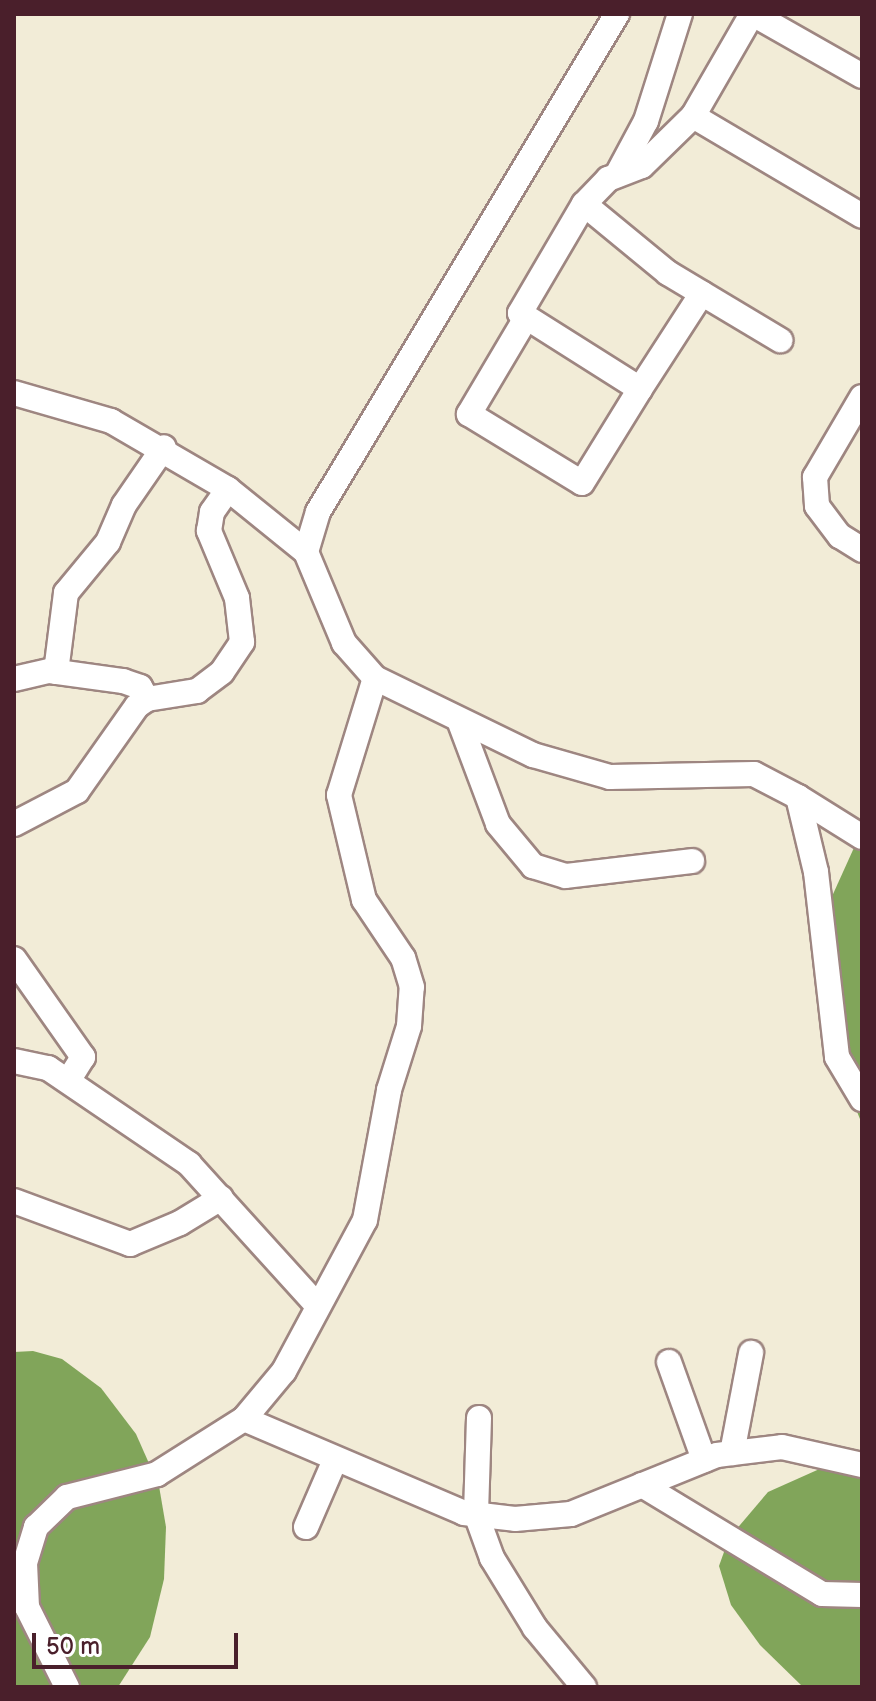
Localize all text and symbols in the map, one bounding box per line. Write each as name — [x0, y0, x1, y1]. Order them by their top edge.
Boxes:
scale bar — [36, 1617, 242, 1667]
text: 50 m — [46, 1632, 100, 1661]

